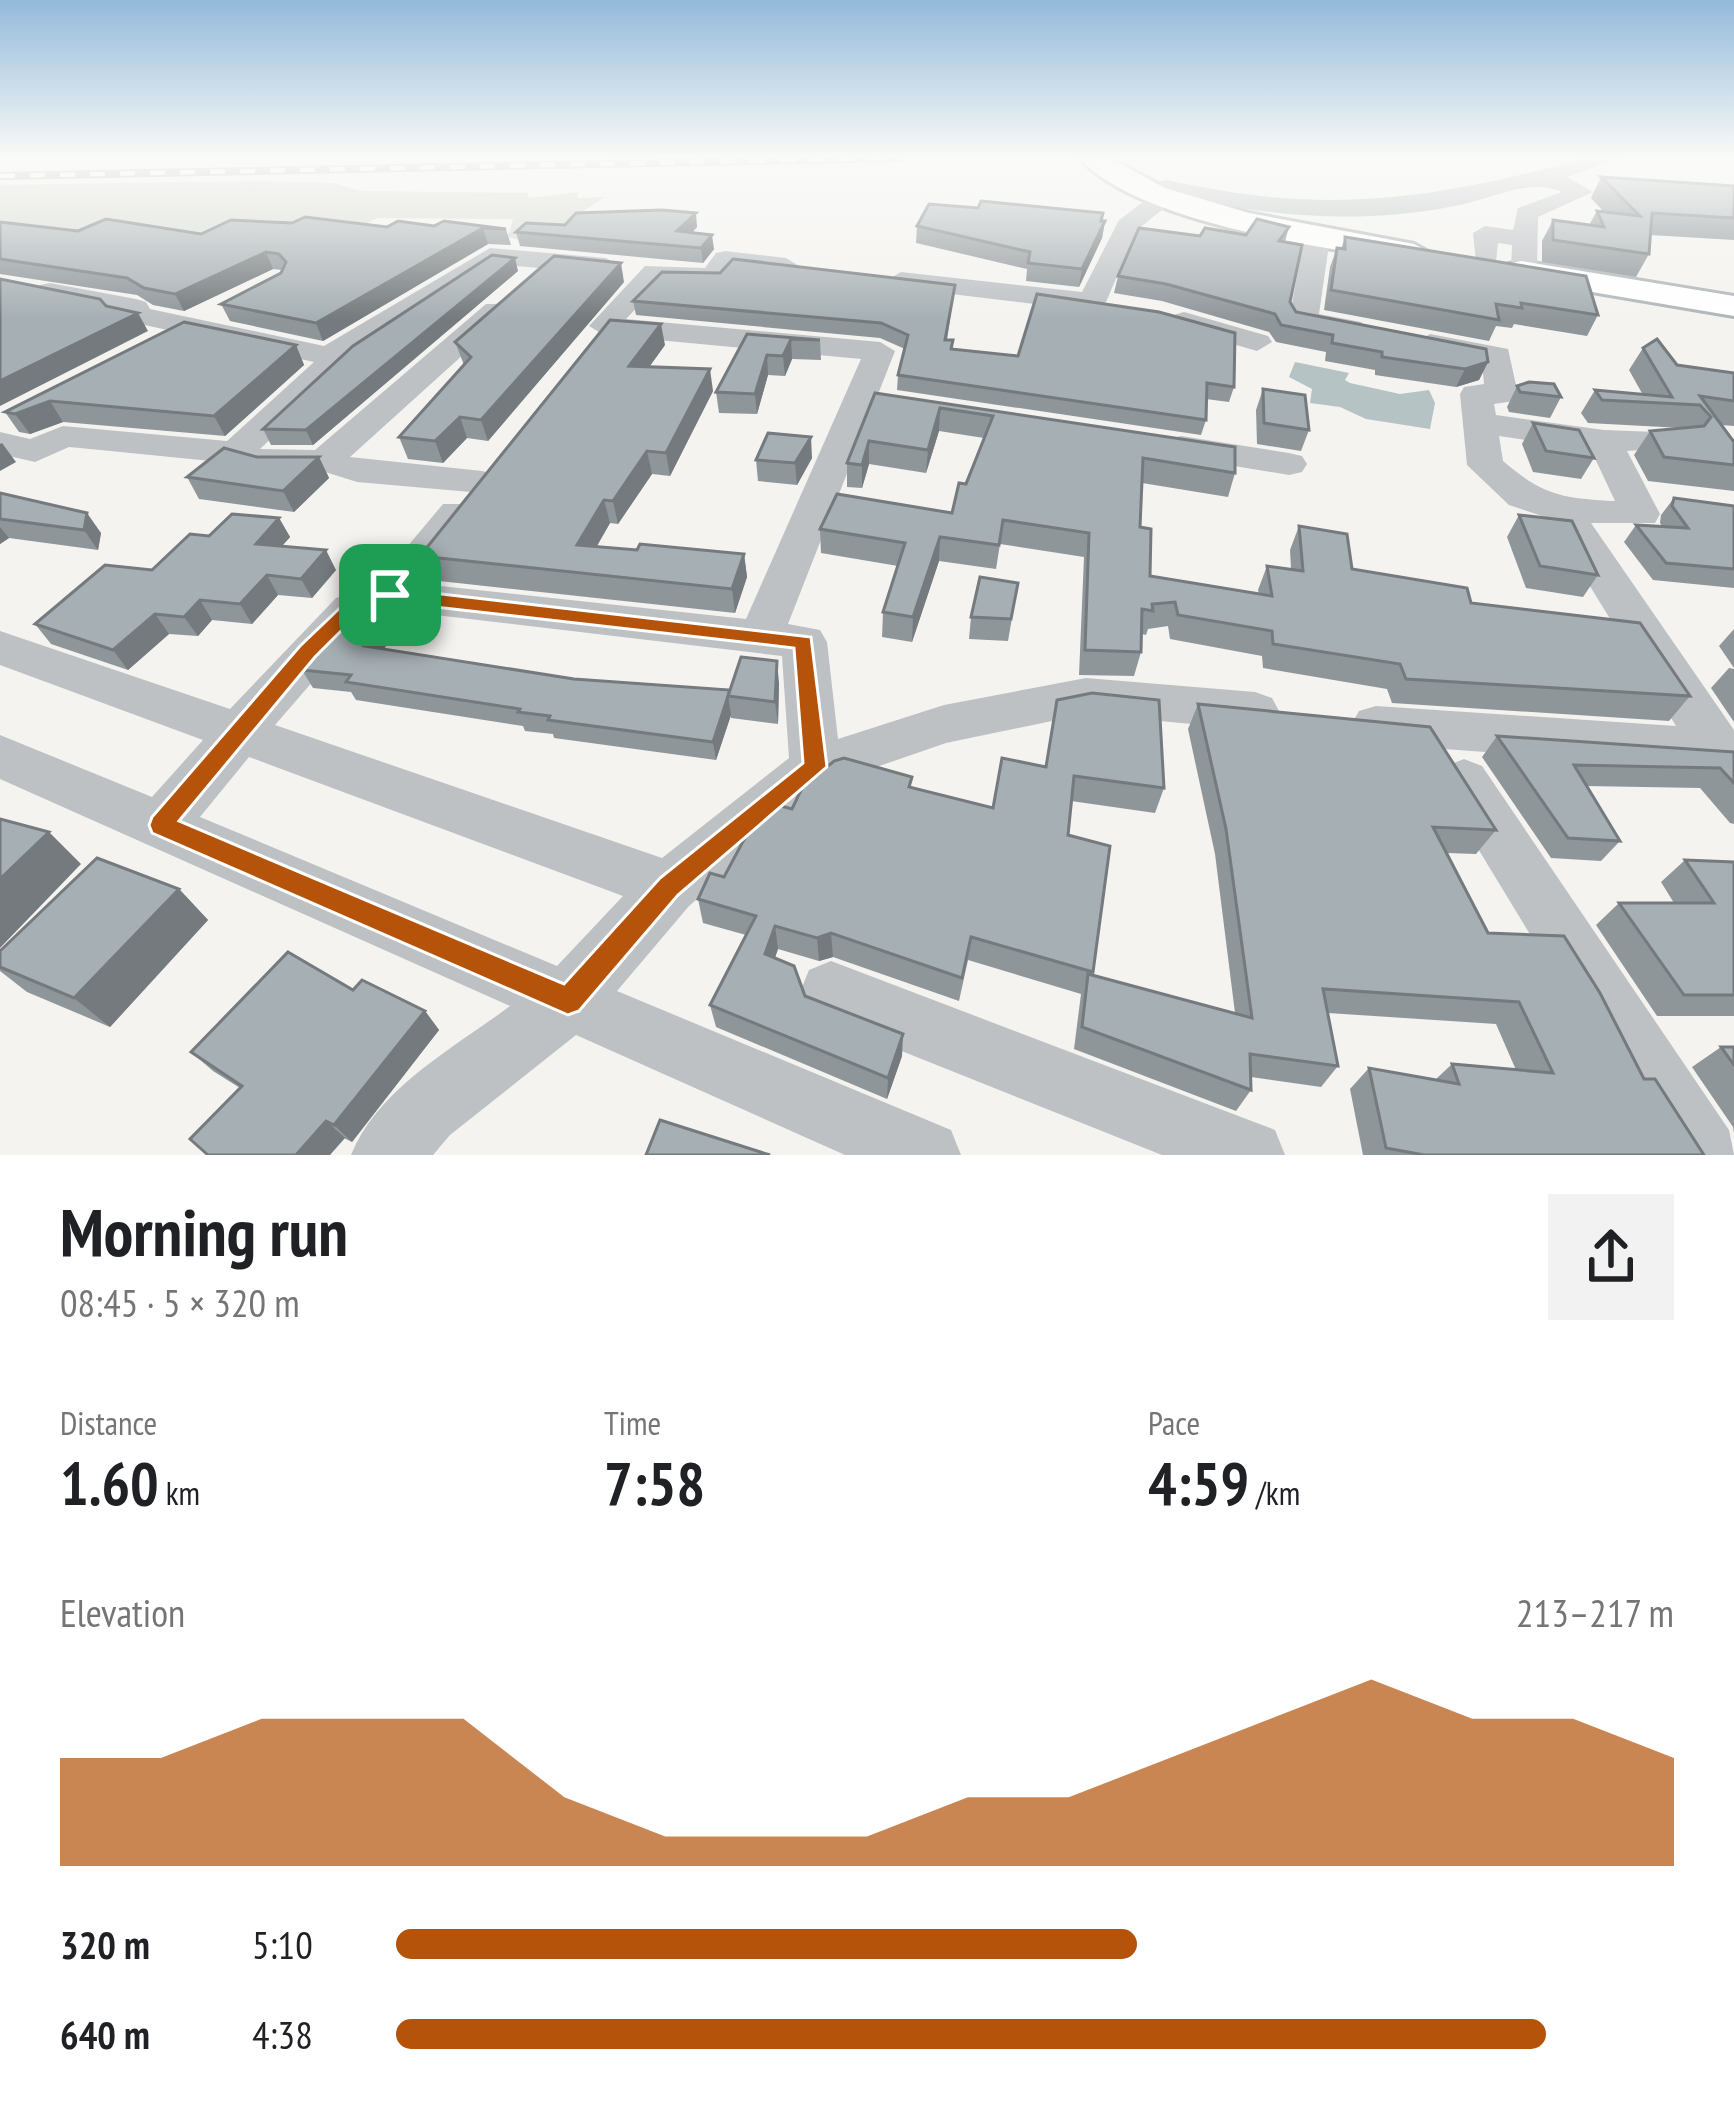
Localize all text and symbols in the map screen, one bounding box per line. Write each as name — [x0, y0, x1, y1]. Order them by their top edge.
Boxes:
pin — [339, 544, 441, 646]
icon: arrive — [357, 562, 423, 628]
text: Morning run — [60, 1189, 348, 1274]
button: share — [1548, 1194, 1674, 1320]
text: 08:45 · 5 × 320 m — [60, 1277, 300, 1328]
text: Distance — [60, 1401, 157, 1444]
text: Time — [604, 1401, 661, 1444]
text: Pace — [1148, 1401, 1200, 1444]
text: 1.60 — [60, 1444, 159, 1522]
text: 7:58 — [604, 1444, 705, 1522]
text: 4:59 — [1148, 1444, 1249, 1522]
text: km — [159, 1471, 200, 1514]
text: /km — [1249, 1471, 1300, 1514]
text: Elevation — [60, 1587, 185, 1638]
text: 213–217 m — [1516, 1587, 1674, 1638]
text: 320 m — [60, 1919, 150, 1970]
text: 5:10 — [252, 1919, 313, 1970]
text: 640 m — [60, 2009, 150, 2060]
text: 4:38 — [252, 2009, 313, 2060]

